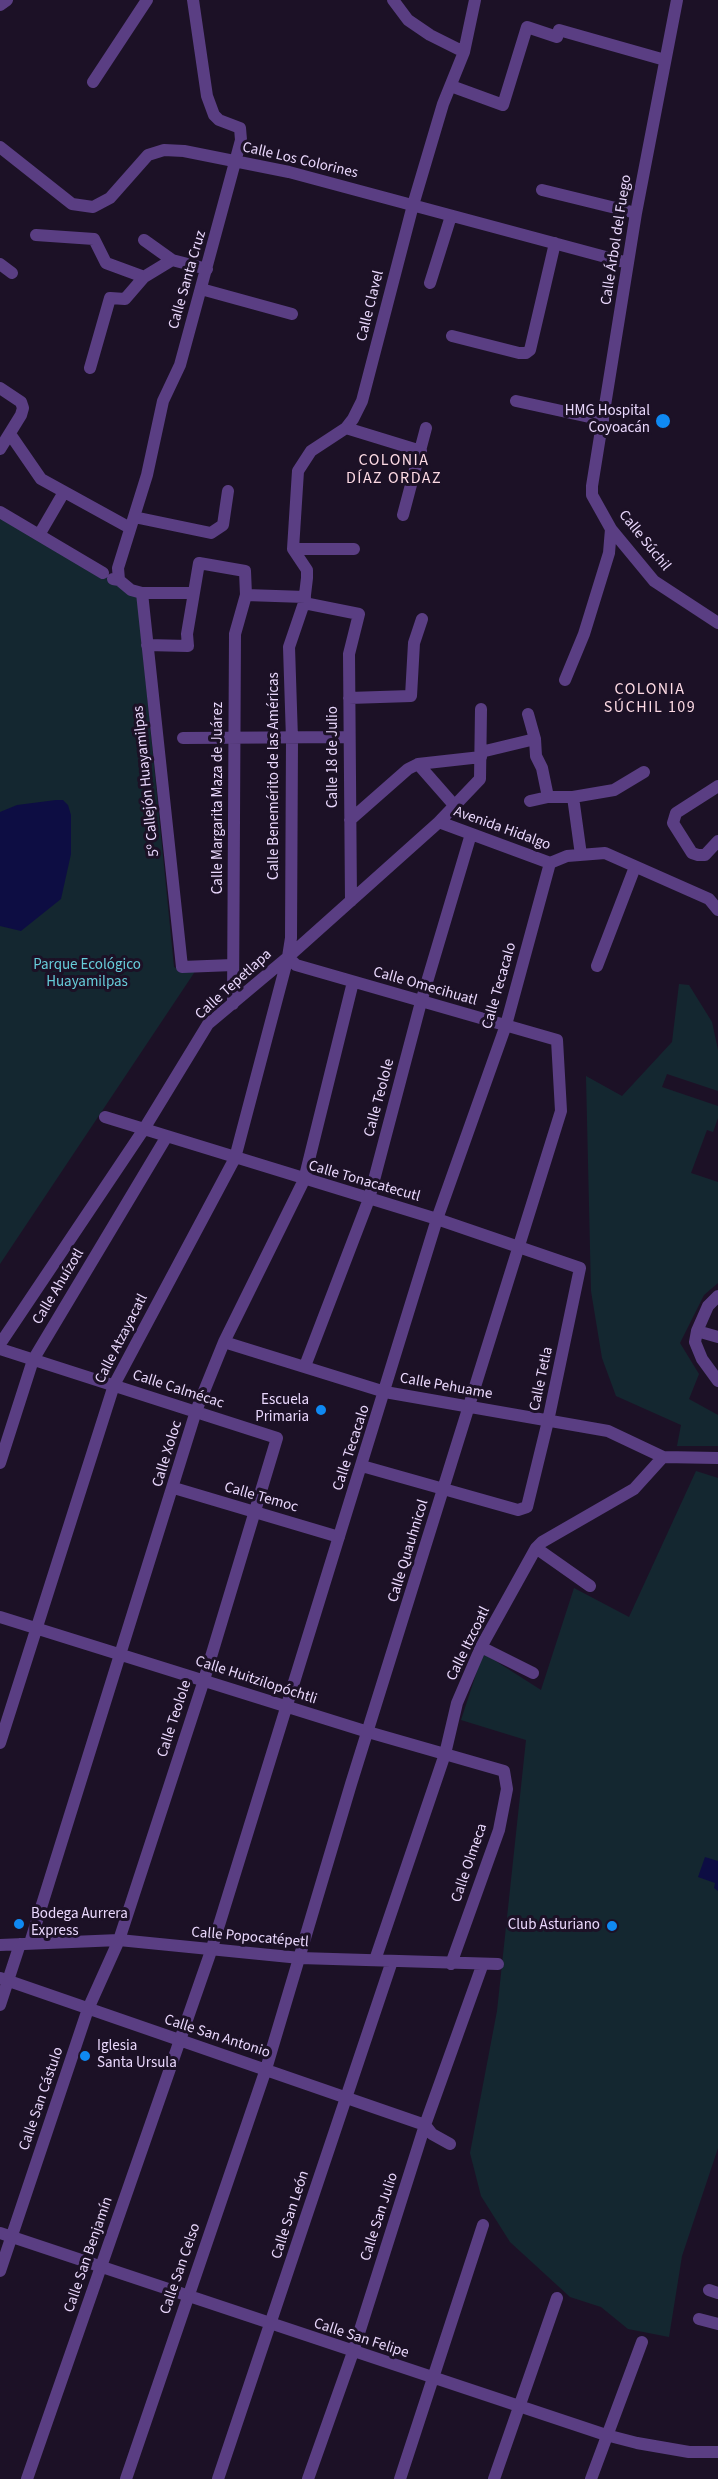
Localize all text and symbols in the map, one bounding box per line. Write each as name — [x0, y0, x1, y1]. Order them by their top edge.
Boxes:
street label: Calle Los Colorines — [240, 139, 360, 183]
street label: Calle Árbol del Fuego — [598, 174, 636, 306]
street label: Calle Santa Cruz — [165, 229, 211, 331]
street label: Calle Clavel — [354, 269, 388, 343]
place label: HMG Hospital Coyoacán — [565, 403, 650, 438]
marker: HMG Hospital Coyoacán — [654, 412, 672, 430]
district label: COLONIA DÍAZ ORDAZ — [346, 451, 442, 489]
street label: Calle Súchil — [614, 507, 674, 575]
street label: Calle Benemérito de las Américas — [266, 672, 284, 880]
district label: COLONIA SÚCHIL 109 — [604, 680, 696, 718]
street label: Calle Margarita Maza de Juárez — [210, 702, 228, 894]
street label: 5º Callejón Huayamilpas — [130, 705, 164, 857]
street label: Calle 18 de Julio — [325, 706, 343, 808]
street label: Avenida Hidalgo — [451, 803, 553, 855]
street label: Calle Tecacalo — [479, 941, 521, 1031]
street label: Calle Tepetlapa — [192, 946, 276, 1024]
park label: Parque Ecológico Huayamilpas — [33, 957, 141, 992]
street label: Calle Omecihuatl — [371, 964, 479, 1010]
street label: Calle Teolole — [361, 1057, 399, 1139]
street label: Calle Tonacatecutl — [306, 1157, 422, 1207]
street label: Calle Ahuízotl — [29, 1246, 89, 1328]
street label: Calle Atzayacatl — [92, 1291, 152, 1387]
street label: Calle Tetla — [526, 1345, 558, 1413]
street label: Calle Calmécac — [130, 1367, 226, 1413]
street label: Calle Pehuame — [398, 1370, 494, 1404]
place label: Escuela Primaria — [255, 1392, 309, 1427]
marker: Escuela Primaria — [314, 1403, 328, 1417]
street label: Calle Tecacalo — [330, 1403, 374, 1493]
street label: Calle Xoloc — [149, 1419, 187, 1489]
street label: Calle Temoc — [222, 1479, 300, 1517]
street label: Calle Quauhnicol — [385, 1497, 433, 1605]
street label: Calle Itzcoatl — [443, 1604, 495, 1684]
street label: Calle Huitzilopóchtli — [193, 1653, 319, 1709]
street label: Calle Teolole — [154, 1678, 196, 1760]
street label: Calle Olmeca — [448, 1821, 492, 1905]
place label: Bodega Aurrera Express — [31, 1906, 128, 1941]
marker: Bodega Aurrera Express — [12, 1917, 26, 1931]
place label: Club Asturiano — [508, 1917, 600, 1935]
marker: Club Asturiano — [605, 1919, 619, 1933]
street label: Calle Popocatépetl — [191, 1924, 309, 1952]
street label: Calle San Antonio — [162, 2011, 272, 2063]
place label: Iglesia Santa Ursula — [97, 2038, 177, 2073]
street label: Calle San Cástulo — [16, 2045, 68, 2153]
marker: Iglesia Santa Ursula — [78, 2049, 92, 2063]
street label: Calle San León — [268, 2169, 314, 2261]
street label: Calle San Julio — [357, 2170, 403, 2264]
street label: Calle San Benjamín — [61, 2195, 117, 2315]
street label: Calle San Celso — [157, 2221, 205, 2317]
street label: Calle San Felipe — [311, 2315, 411, 2363]

